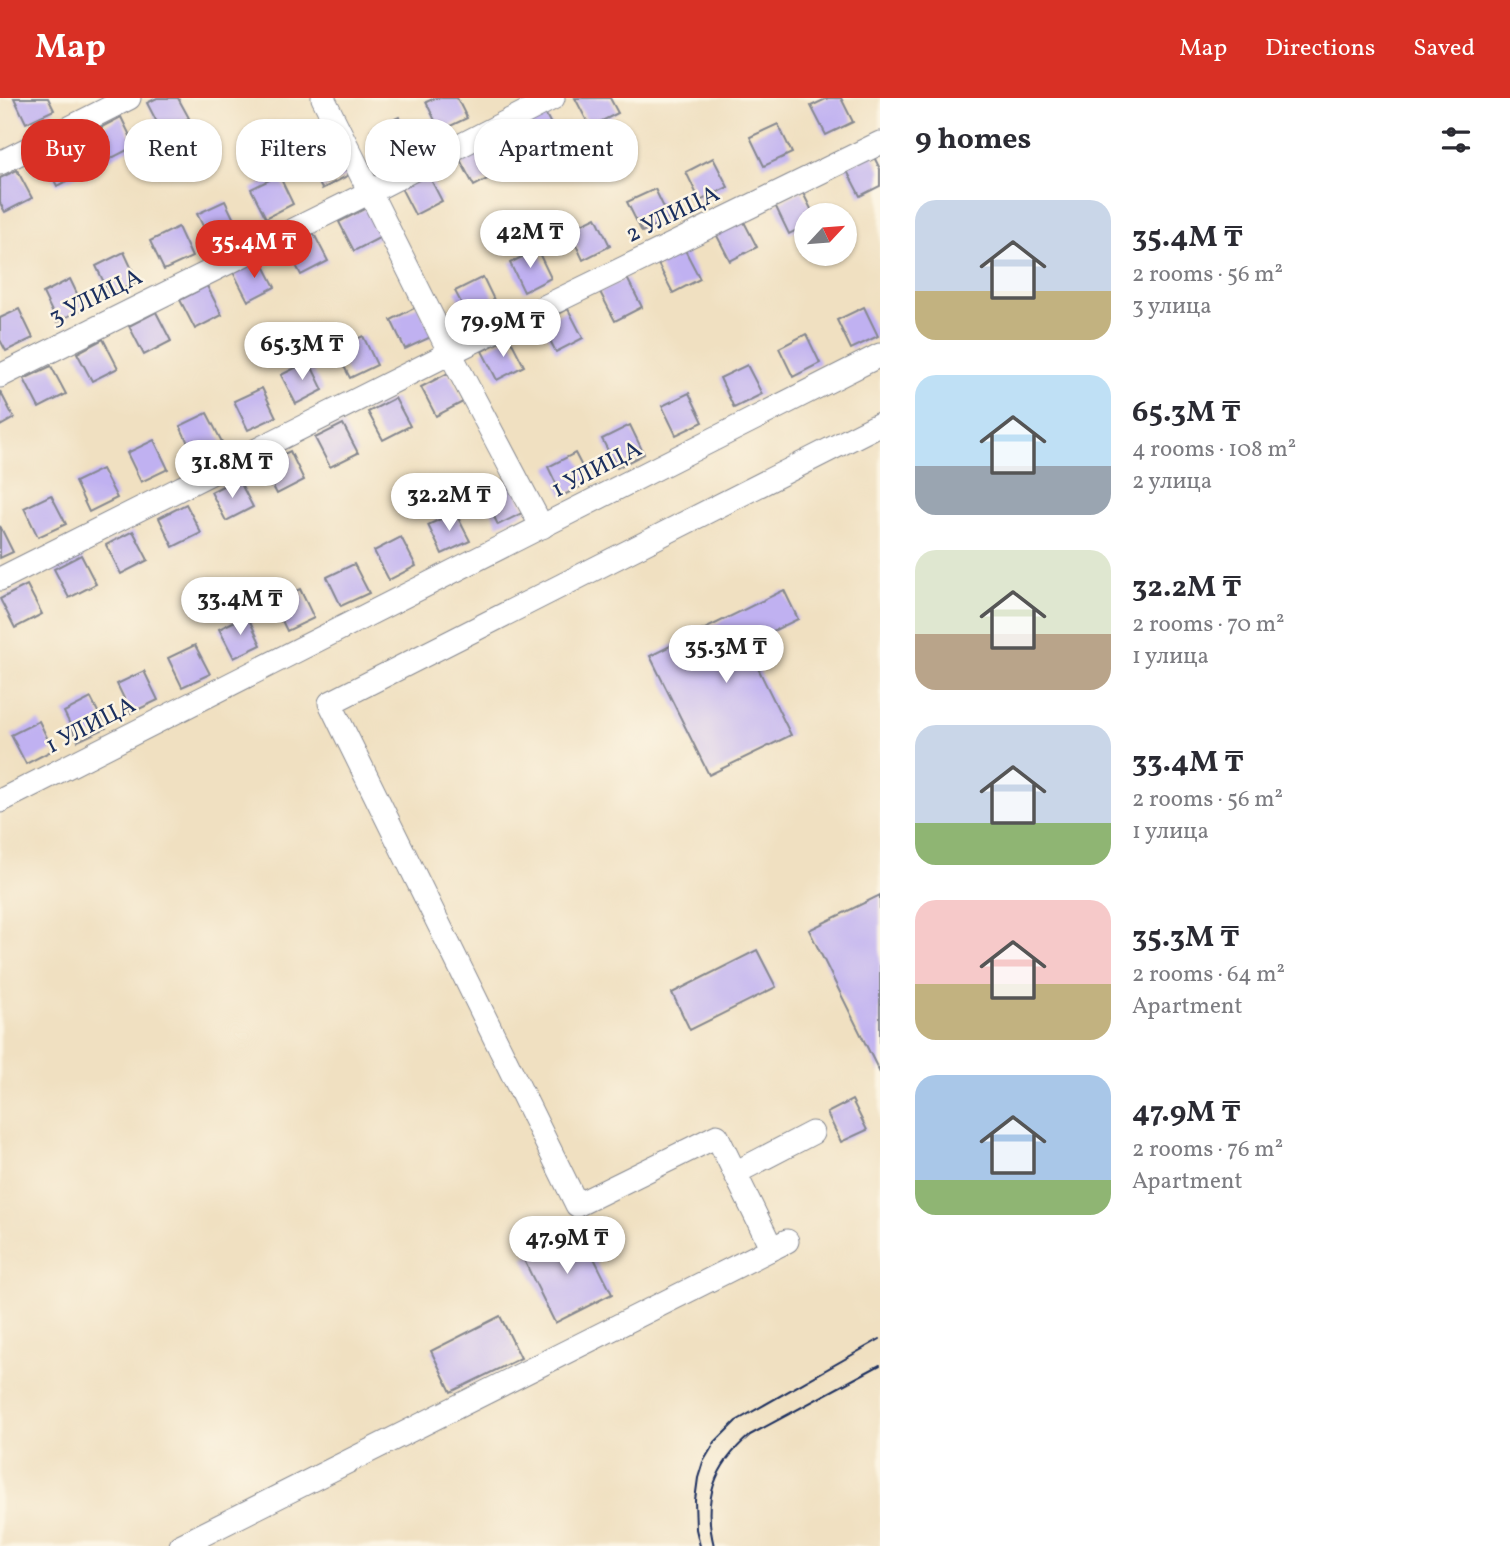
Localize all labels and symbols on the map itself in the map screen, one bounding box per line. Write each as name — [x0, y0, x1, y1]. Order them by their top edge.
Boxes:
street label: 2 УЛИЦА — [620, 178, 726, 252]
north arrow — [794, 203, 858, 266]
pin: 42M ₸ — [481, 211, 579, 270]
pin: 35.4M ₸ — [189, 220, 319, 280]
street label: 3 УЛИЦА — [44, 261, 149, 335]
pin: 79.9M ₸ — [438, 300, 568, 359]
pin: 65.3M ₸ — [237, 322, 367, 382]
street label: 1 УЛИЦА — [546, 433, 648, 507]
pin: 31.8M ₸ — [167, 440, 297, 500]
pin: 32.2M ₸ — [384, 474, 514, 533]
pin: 33.4M ₸ — [175, 578, 305, 637]
pin: 35.3M ₸ — [661, 626, 791, 685]
street label: 1 УЛИЦА — [40, 689, 142, 763]
pin: 47.9M ₸ — [502, 1216, 632, 1276]

